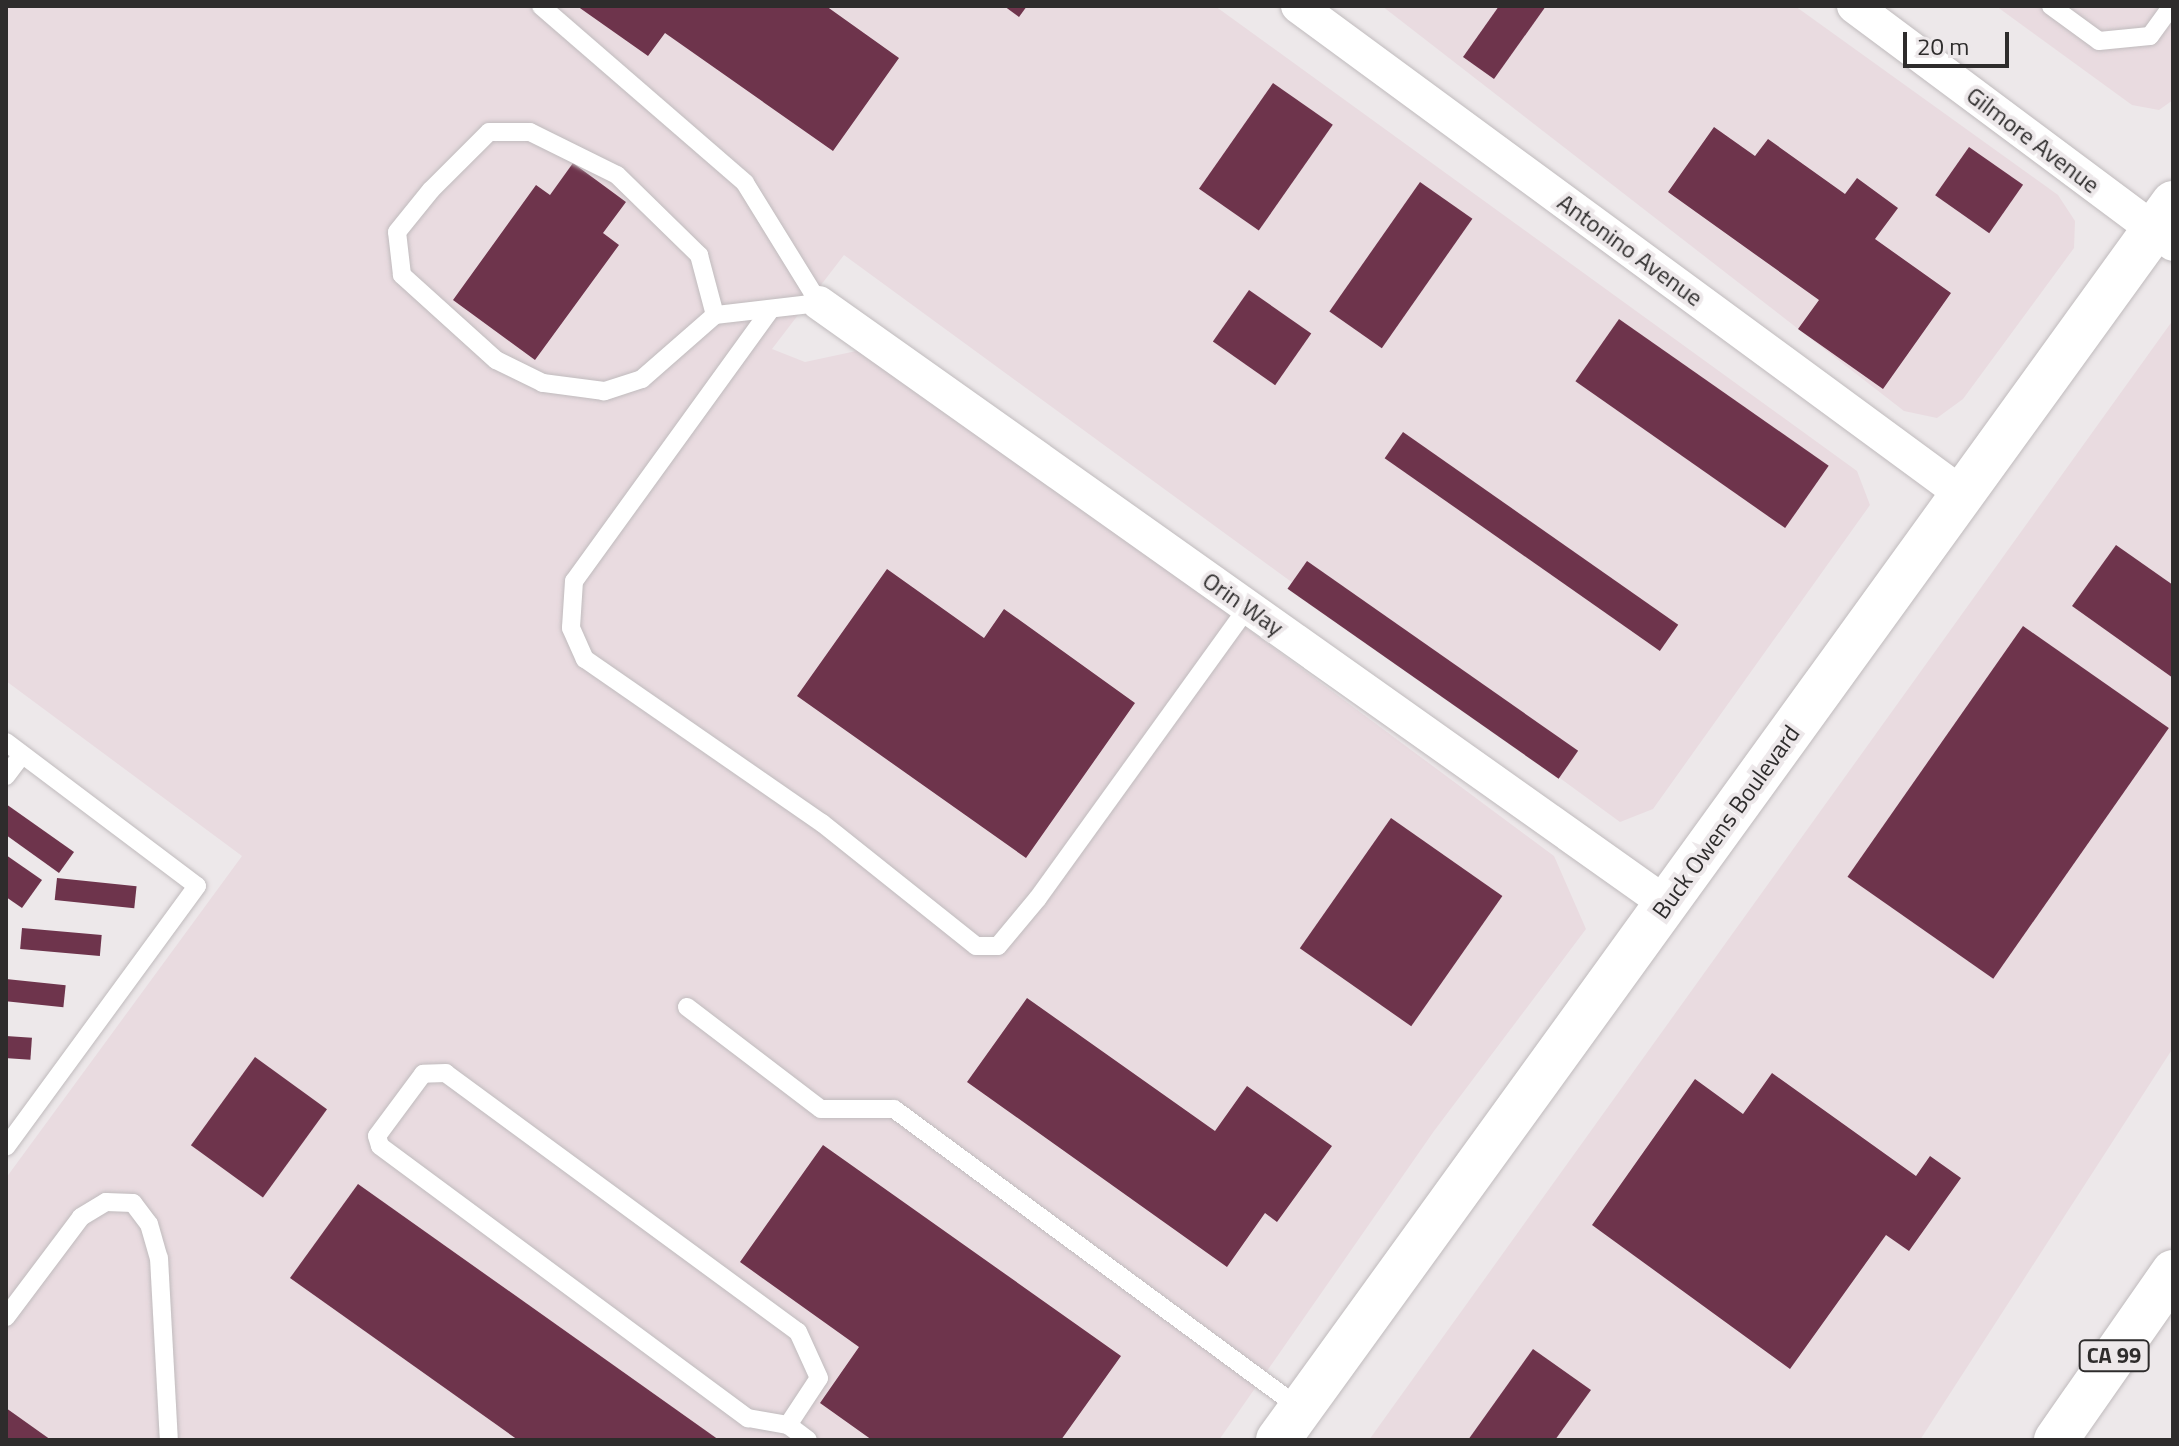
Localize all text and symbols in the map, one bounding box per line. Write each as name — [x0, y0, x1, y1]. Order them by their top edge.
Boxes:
scale bar — [1907, 16, 2013, 66]
text: 20 m — [1917, 28, 1969, 64]
street label: Gilmore Avenue — [1961, 81, 2105, 199]
street label: Antonino Avenue — [1552, 188, 1708, 312]
street label: Orin Way — [1197, 566, 1289, 642]
street label: Buck Owens Boulevard — [1646, 720, 1806, 924]
road number: CA 99 — [2078, 1338, 2150, 1374]

